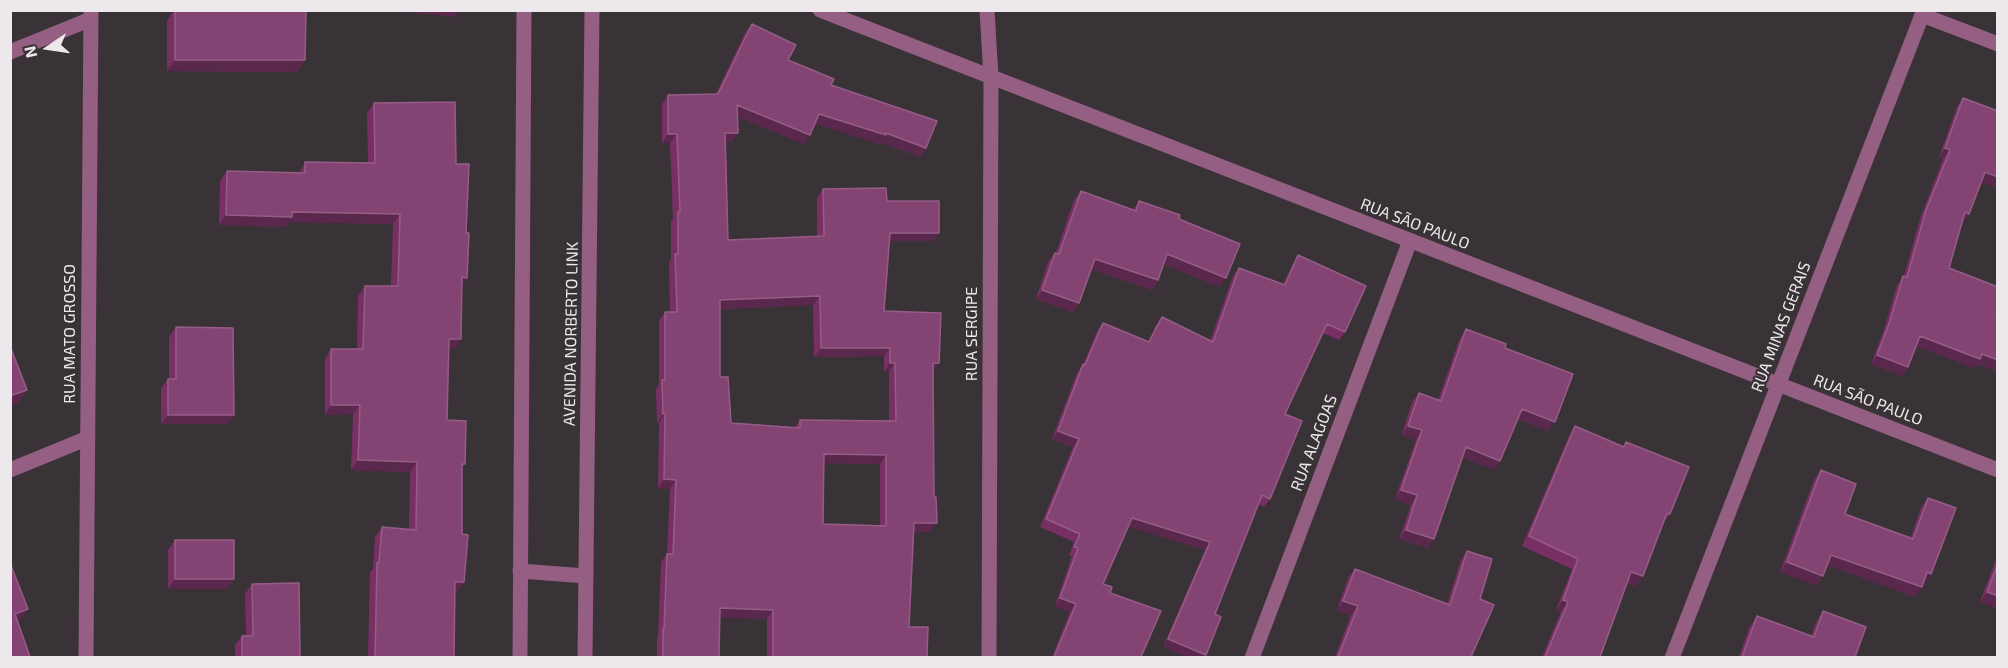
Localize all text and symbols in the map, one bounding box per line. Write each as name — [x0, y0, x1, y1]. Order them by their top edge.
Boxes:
north arrow — [18, 18, 78, 78]
text: N — [19, 44, 41, 60]
street label: RUA SÃO PAULO — [1358, 194, 1472, 254]
street label: AVENIDA NORBERTO LINK — [560, 242, 582, 426]
street label: RUA MINAS GERAIS — [1747, 259, 1815, 395]
street label: RUA MATO GROSSO — [60, 264, 80, 404]
street label: RUA SERGIPE — [962, 287, 982, 381]
street label: RUA SÃO PAULO — [1811, 370, 1925, 430]
street label: RUA ALAGOAS — [1287, 392, 1341, 494]

